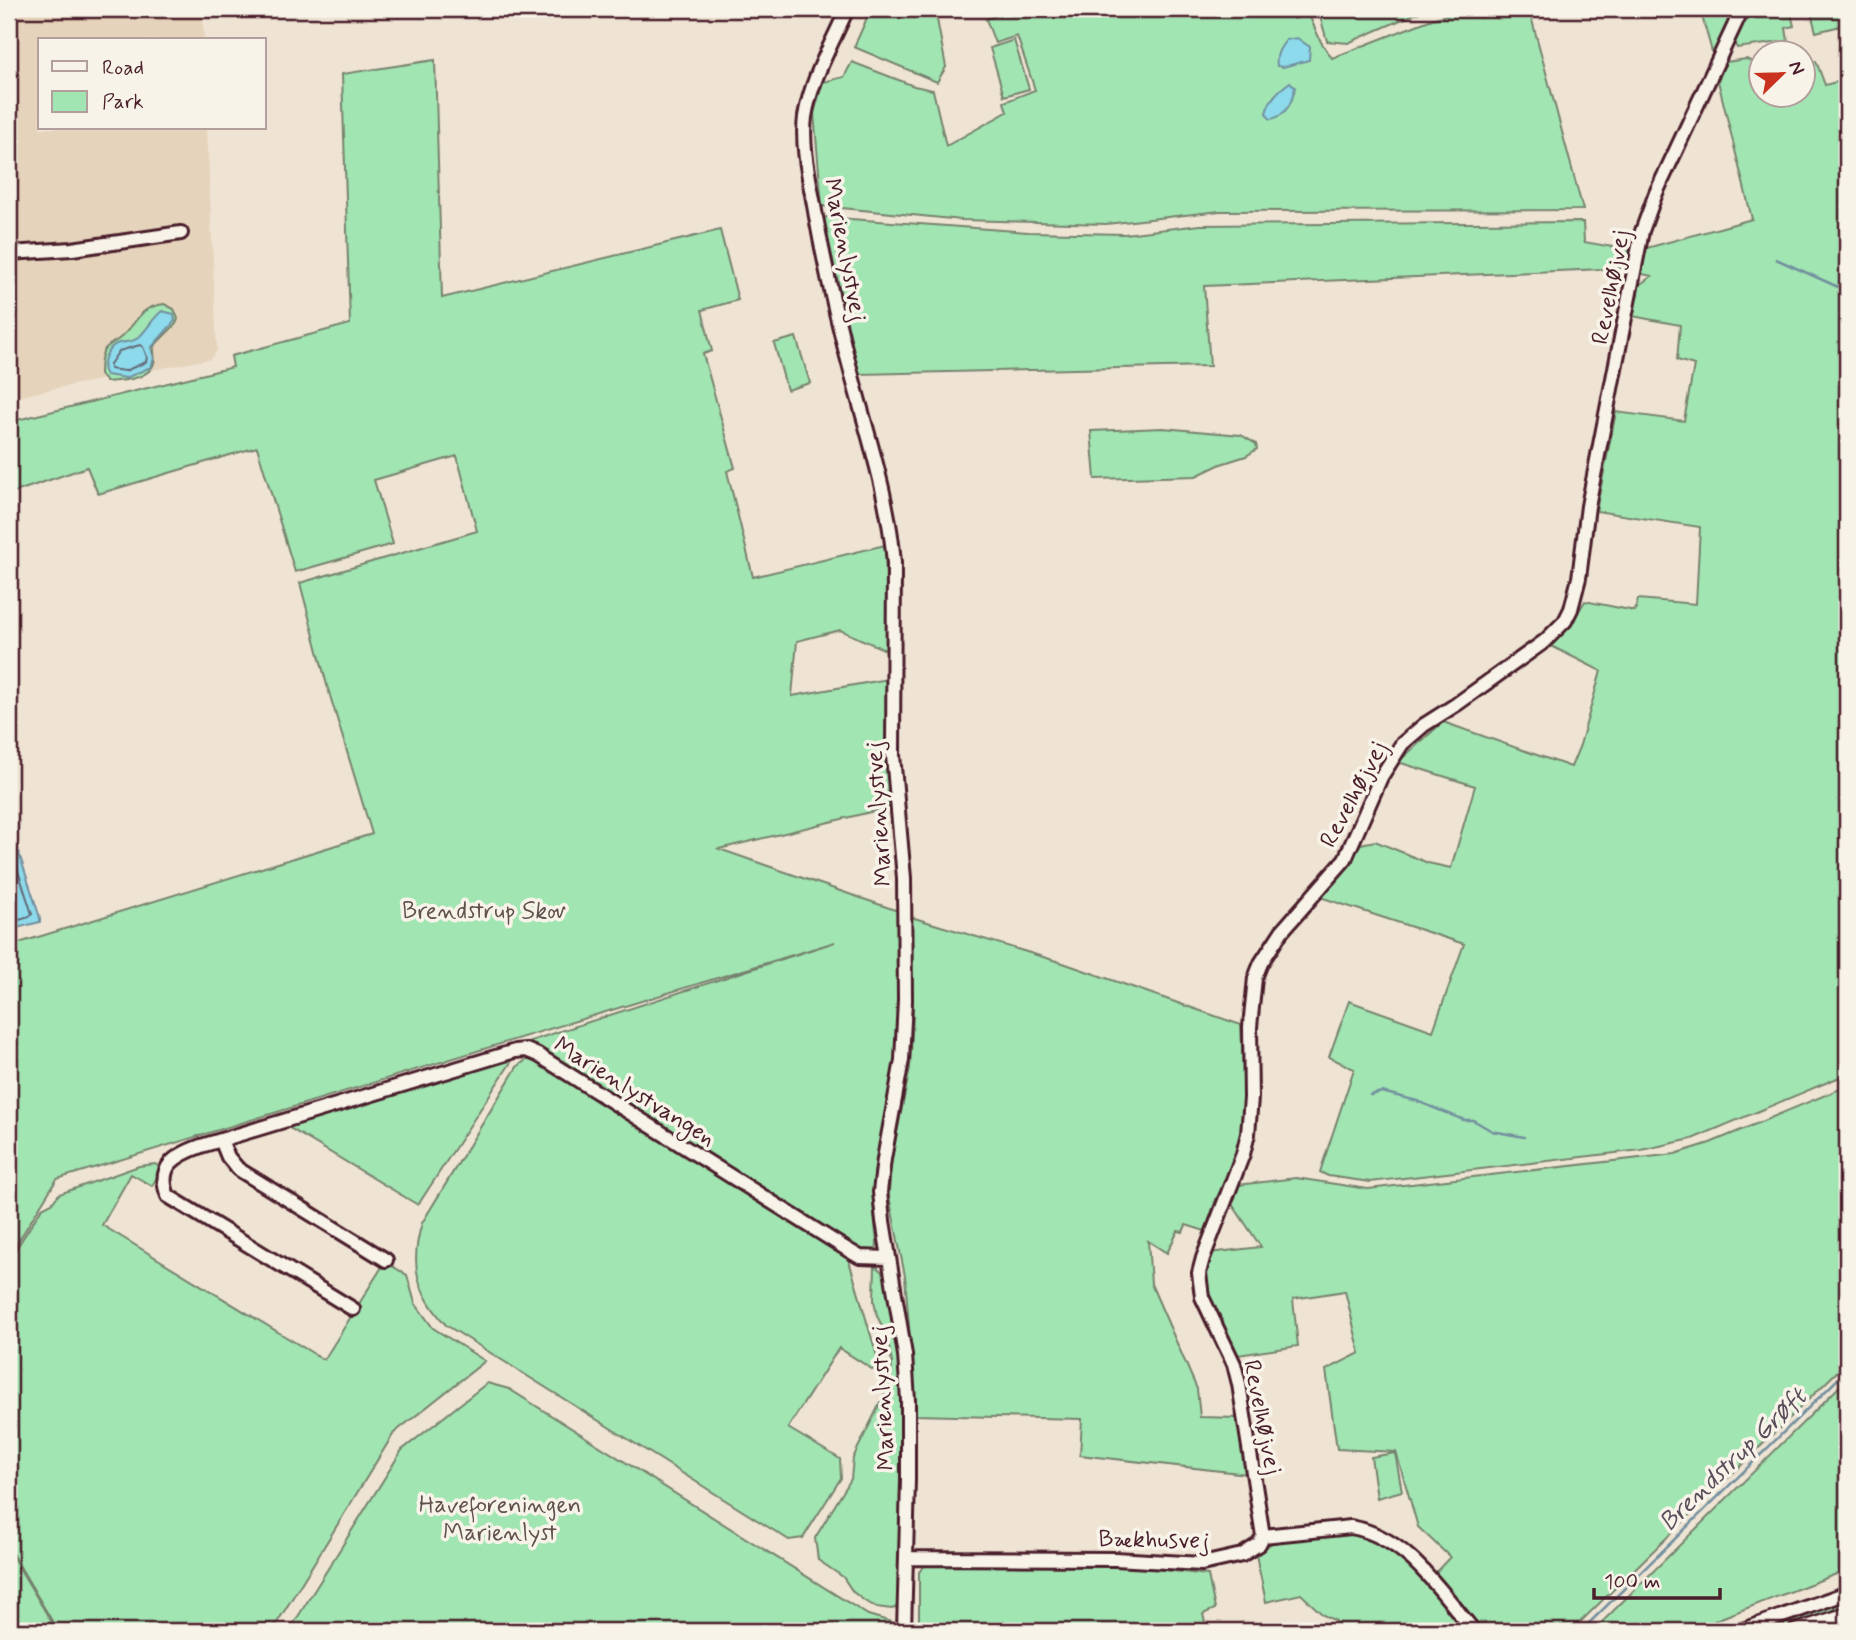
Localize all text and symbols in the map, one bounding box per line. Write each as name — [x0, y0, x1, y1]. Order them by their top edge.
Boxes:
legend — [38, 38, 266, 130]
north arrow — [1748, 38, 1818, 108]
text: Road — [102, 54, 144, 82]
text: N — [1782, 57, 1810, 79]
text: Park — [102, 88, 144, 116]
street label: Marienlystvej — [815, 176, 874, 325]
street label: Revelhøjvej — [1585, 227, 1638, 347]
street label: Revelhøjvej — [1313, 736, 1395, 853]
street label: Marienlystvej — [859, 740, 900, 888]
park label: Brendstrup Skov — [402, 896, 566, 927]
street label: Marienlystvangen — [546, 1030, 721, 1156]
street label: Marienlystvej — [864, 1324, 903, 1471]
street label: Revelhøjvej — [1235, 1357, 1288, 1477]
water label: Brendstrup Grøft — [1652, 1380, 1816, 1540]
park label: Haveforeningen Marienlyst — [419, 1490, 581, 1549]
street label: Bækhusvej — [1098, 1524, 1210, 1557]
scale bar — [1594, 1556, 1720, 1600]
text: 100 m — [1604, 1568, 1660, 1596]

